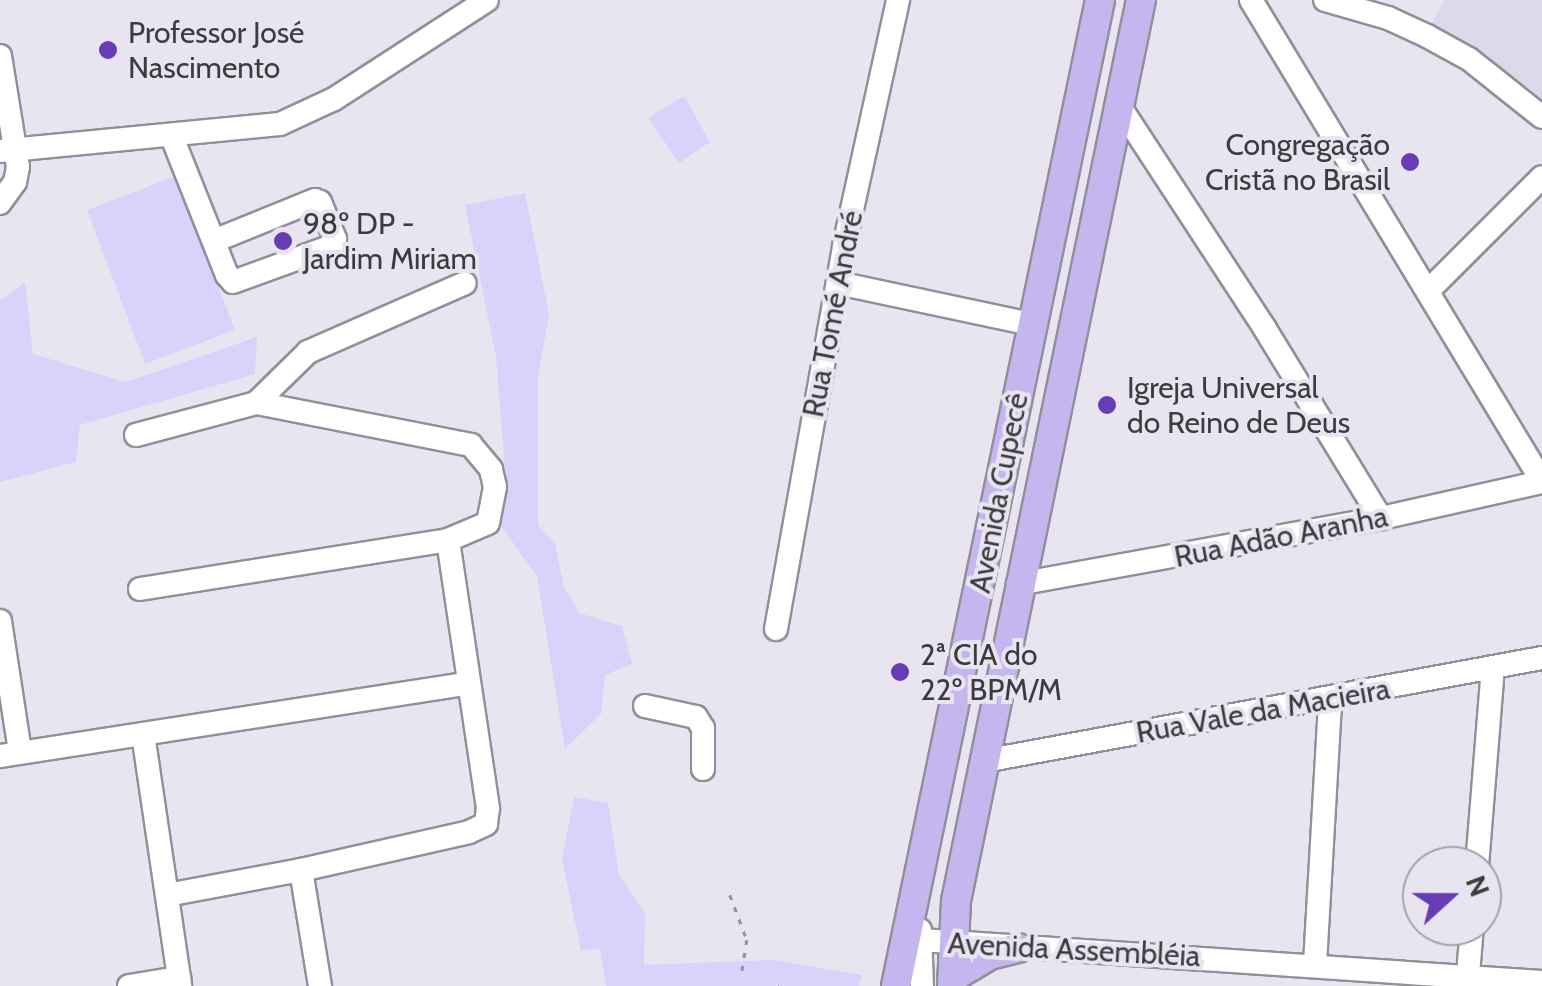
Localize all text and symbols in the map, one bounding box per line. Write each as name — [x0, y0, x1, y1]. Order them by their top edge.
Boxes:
place label: Professor José Nascimento — [128, 15, 304, 86]
marker: Professor José Nascimento — [97, 39, 119, 61]
place label: Congregação Cristã no Brasil — [1205, 127, 1390, 198]
marker: Congregação Cristã no Brasil — [1399, 151, 1421, 173]
place label: 98º DP - Jardim Miriam — [303, 206, 477, 276]
street label: Rua Tomé André — [795, 208, 871, 420]
marker: 98º DP - Jardim Miriam — [272, 230, 294, 252]
place label: Igreja Universal do Reino de Deus — [1127, 370, 1350, 440]
street label: Avenida Cupecê — [962, 390, 1036, 596]
marker: Igreja Universal do Reino de Deus — [1096, 394, 1118, 416]
street label: Rua Adão Aranha — [1171, 499, 1391, 575]
place label: 2ª CIA do 22º BPM/M — [920, 637, 1062, 708]
marker: 2ª CIA do 22º BPM/M — [889, 661, 911, 683]
street label: Rua Vale da Macieira — [1133, 671, 1393, 751]
north arrow — [1402, 846, 1502, 946]
text: N — [1459, 871, 1498, 901]
street label: Avenida Assembléia — [947, 925, 1201, 975]

